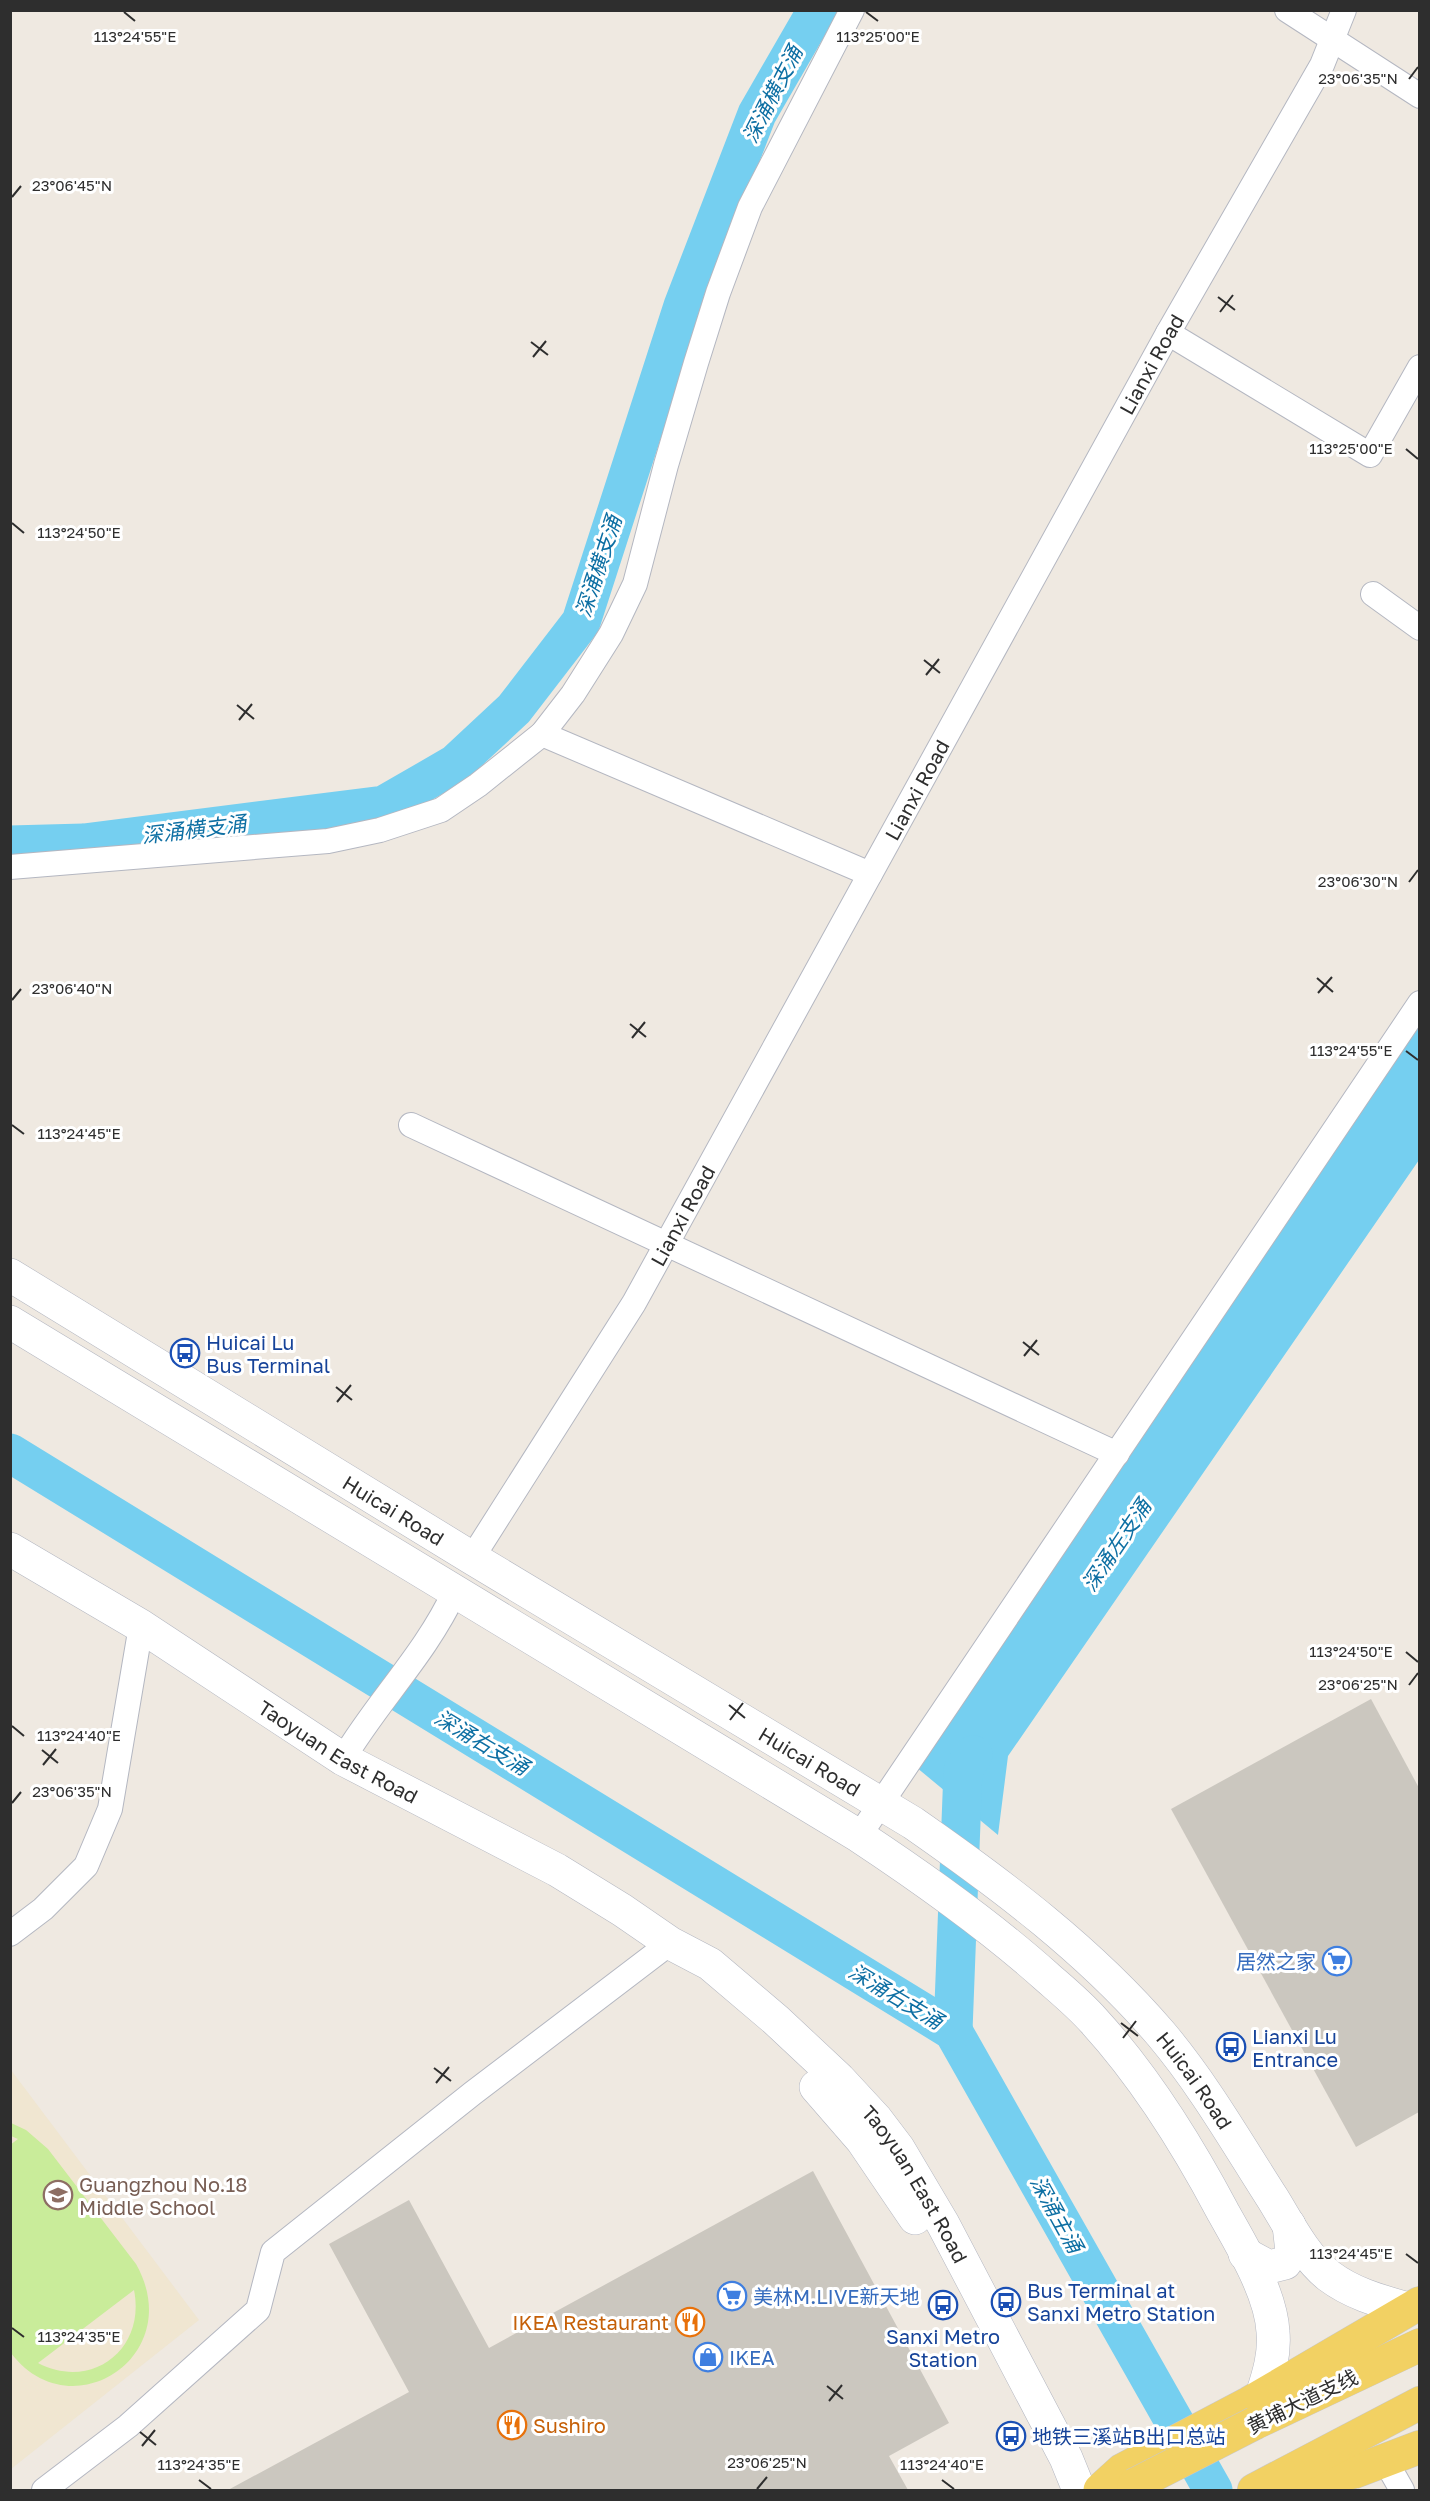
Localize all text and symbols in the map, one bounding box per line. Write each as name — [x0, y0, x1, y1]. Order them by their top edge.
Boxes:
text: 113°24'55"E — [94, 27, 176, 45]
text: 113°25'00"E — [836, 27, 920, 45]
water label: 深涌横支涌 — [737, 40, 808, 147]
text: 23°06'35"N — [1318, 69, 1398, 87]
text: 23°06'45"N — [32, 176, 112, 194]
street label: Lianxi Road — [1114, 310, 1188, 418]
text: 113°25'00"E — [1309, 439, 1393, 457]
water label: 深涌横支涌 — [569, 510, 627, 620]
text: 113°24'50"E — [37, 523, 121, 541]
street label: Lianxi Road — [879, 735, 954, 844]
water label: 深涌横支涌 — [140, 809, 250, 848]
text: 23°06'30"N — [1318, 872, 1398, 890]
text: 23°06'40"N — [32, 979, 112, 997]
text: 113°24'55"E — [1310, 1041, 1392, 1059]
text: 113°24'45"E — [37, 1124, 121, 1142]
street label: Lianxi Road — [645, 1161, 719, 1270]
place label: Huicai Lu Bus Terminal — [206, 1330, 330, 1377]
bus stop icon: Huicai Lu Bus Terminal — [169, 1337, 201, 1369]
street label: Huicai Road — [339, 1470, 449, 1550]
water label: 深涌左支涌 — [1076, 1493, 1157, 1596]
text: 113°24'50"E — [1309, 1642, 1393, 1660]
text: 23°06'25"N — [1318, 1675, 1398, 1693]
street label: Taoyuan East Road — [254, 1695, 422, 1808]
water label: 深涌右支涌 — [430, 1704, 535, 1781]
street label: Huicai Road — [755, 1721, 865, 1801]
text: 113°24'40"E — [37, 1726, 121, 1744]
text: 23°06'35"N — [32, 1782, 112, 1800]
supermarket icon: 居然之家 — [1321, 1945, 1353, 1977]
place label: 居然之家 — [1236, 1949, 1316, 1973]
water label: 深涌右支涌 — [844, 1958, 949, 2035]
place label: Lianxi Lu Entrance — [1252, 2024, 1338, 2071]
street label: Huicai Road — [1152, 2026, 1238, 2133]
bus stop icon: Lianxi Lu Entrance — [1215, 2031, 1247, 2063]
street label: Taoyuan East Road — [857, 2100, 973, 2267]
water label: 深涌主涌 — [1025, 2171, 1090, 2259]
place label: Guangzhou No.18 Middle School — [79, 2172, 247, 2219]
school or university icon: Guangzhou No.18 Middle School — [42, 2179, 74, 2211]
text: 113°24'45"E — [1309, 2244, 1393, 2262]
place label: Bus Terminal at Sanxi Metro Station — [1027, 2278, 1215, 2325]
supermarket icon: 美林M.LIVE新天地 — [716, 2280, 748, 2312]
place label: 美林M.LIVE新天地 — [753, 2284, 919, 2308]
bus stop icon: Bus Terminal at Sanxi Metro Station — [990, 2286, 1022, 2318]
bus stop icon: Sanxi Metro Station — [927, 2289, 959, 2321]
restaurant icon: IKEA Restaurant — [674, 2306, 706, 2338]
place label: IKEA Restaurant — [512, 2310, 669, 2334]
place label: Sanxi Metro Station — [886, 2324, 1000, 2371]
text: 113°24'35"E — [38, 2327, 120, 2345]
shop icon: IKEA — [692, 2341, 724, 2373]
place label: IKEA — [729, 2345, 775, 2369]
street label: 黄埔大道支线 — [1243, 2364, 1361, 2438]
restaurant icon: Sushiro — [496, 2409, 528, 2441]
place label: Sushiro — [533, 2413, 606, 2437]
bus stop icon: 地铁三溪站B出口总站 — [995, 2420, 1027, 2452]
place label: 地铁三溪站B出口总站 — [1032, 2424, 1225, 2448]
text: 23°06'25"N — [727, 2453, 807, 2471]
text: 113°24'35"E — [158, 2455, 240, 2473]
text: 113°24'40"E — [900, 2455, 984, 2473]

